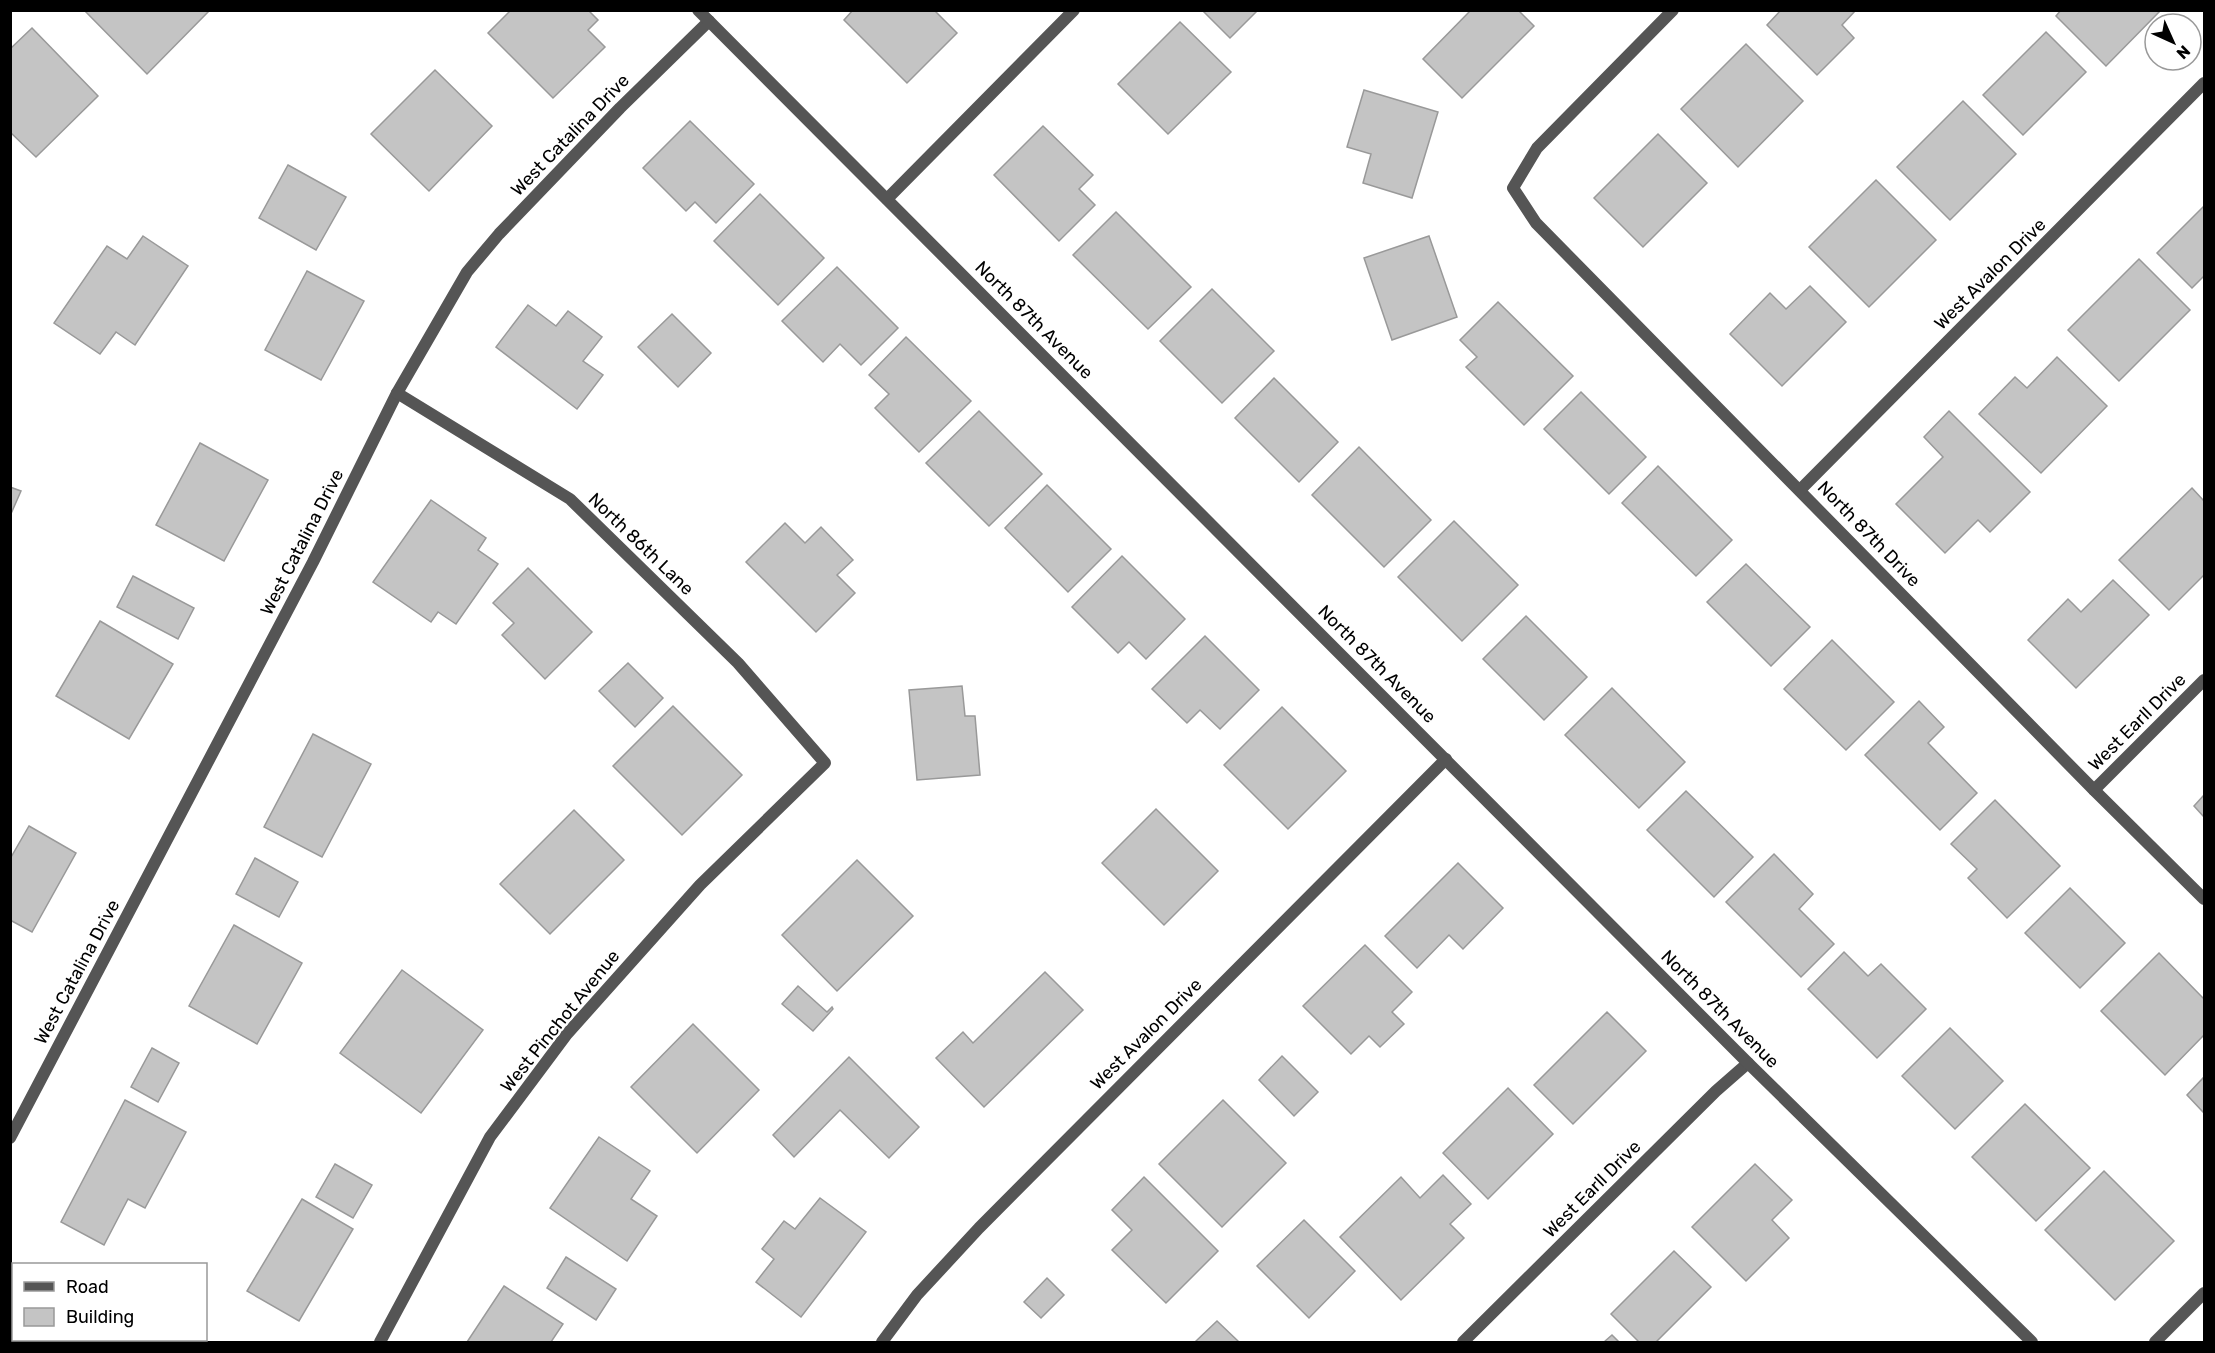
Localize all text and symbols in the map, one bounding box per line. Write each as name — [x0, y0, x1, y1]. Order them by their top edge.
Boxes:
north arrow — [2143, 12, 2203, 72]
text: N — [2172, 41, 2194, 63]
street label: West Catalina Drive — [506, 70, 634, 200]
street label: West Avalon Drive — [1930, 214, 2050, 334]
street label: North 87th Avenue — [970, 256, 1098, 384]
street label: West Catalina Drive — [256, 465, 348, 619]
street label: North 87th Drive — [1813, 477, 1925, 591]
street label: North 86th Lane — [584, 488, 698, 600]
street label: North 87th Avenue — [1313, 600, 1441, 728]
street label: West Earll Drive — [2084, 669, 2190, 775]
street label: West Catalina Drive — [30, 896, 124, 1048]
street label: West Pinchot Avenue — [496, 945, 624, 1097]
street label: North 87th Avenue — [1656, 945, 1784, 1073]
street label: West Avalon Drive — [1086, 974, 1206, 1094]
street label: West Earll Drive — [1539, 1136, 1645, 1242]
legend — [12, 1263, 207, 1341]
text: Road — [66, 1276, 109, 1298]
text: Building — [66, 1306, 134, 1328]

